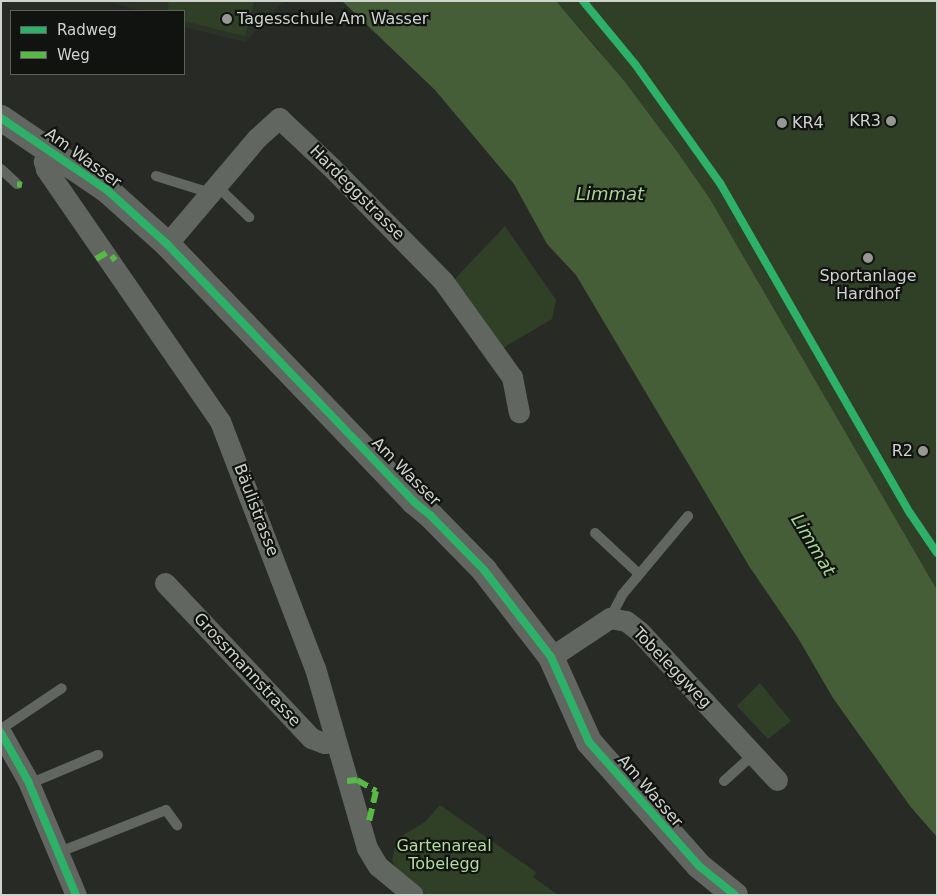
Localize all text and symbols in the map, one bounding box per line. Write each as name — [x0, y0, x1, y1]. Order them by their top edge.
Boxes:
place label: Tagesschule Am Wasser — [237, 9, 428, 29]
legend — [10, 10, 185, 75]
marker: Tagesschule Am Wasser — [221, 13, 233, 25]
text: Radweg — [57, 21, 117, 39]
text: Weg — [57, 46, 90, 64]
place label: KR3 — [849, 111, 881, 131]
place label: KR4 — [792, 113, 824, 133]
marker: KR3 — [885, 115, 897, 127]
marker: KR4 — [776, 117, 788, 129]
street label: Am Wasser — [41, 124, 125, 192]
street label: Hardeggstrasse — [306, 142, 408, 244]
water label: Limmat — [576, 183, 644, 205]
marker: Sportanlage Hardhof — [862, 252, 874, 264]
place label: Sportanlage Hardhof — [819, 266, 917, 304]
street label: Am Wasser — [368, 434, 444, 510]
place label: R2 — [892, 441, 913, 461]
marker: R2 — [917, 445, 929, 457]
street label: Bäulistrasse — [230, 461, 282, 559]
water label: Limmat — [786, 510, 840, 580]
street label: Grossmannstrasse — [189, 609, 305, 731]
street label: Tobeleggweg — [629, 624, 715, 712]
street label: Am Wasser — [613, 751, 687, 831]
park label: Gartenareal Tobelegg — [396, 836, 492, 874]

